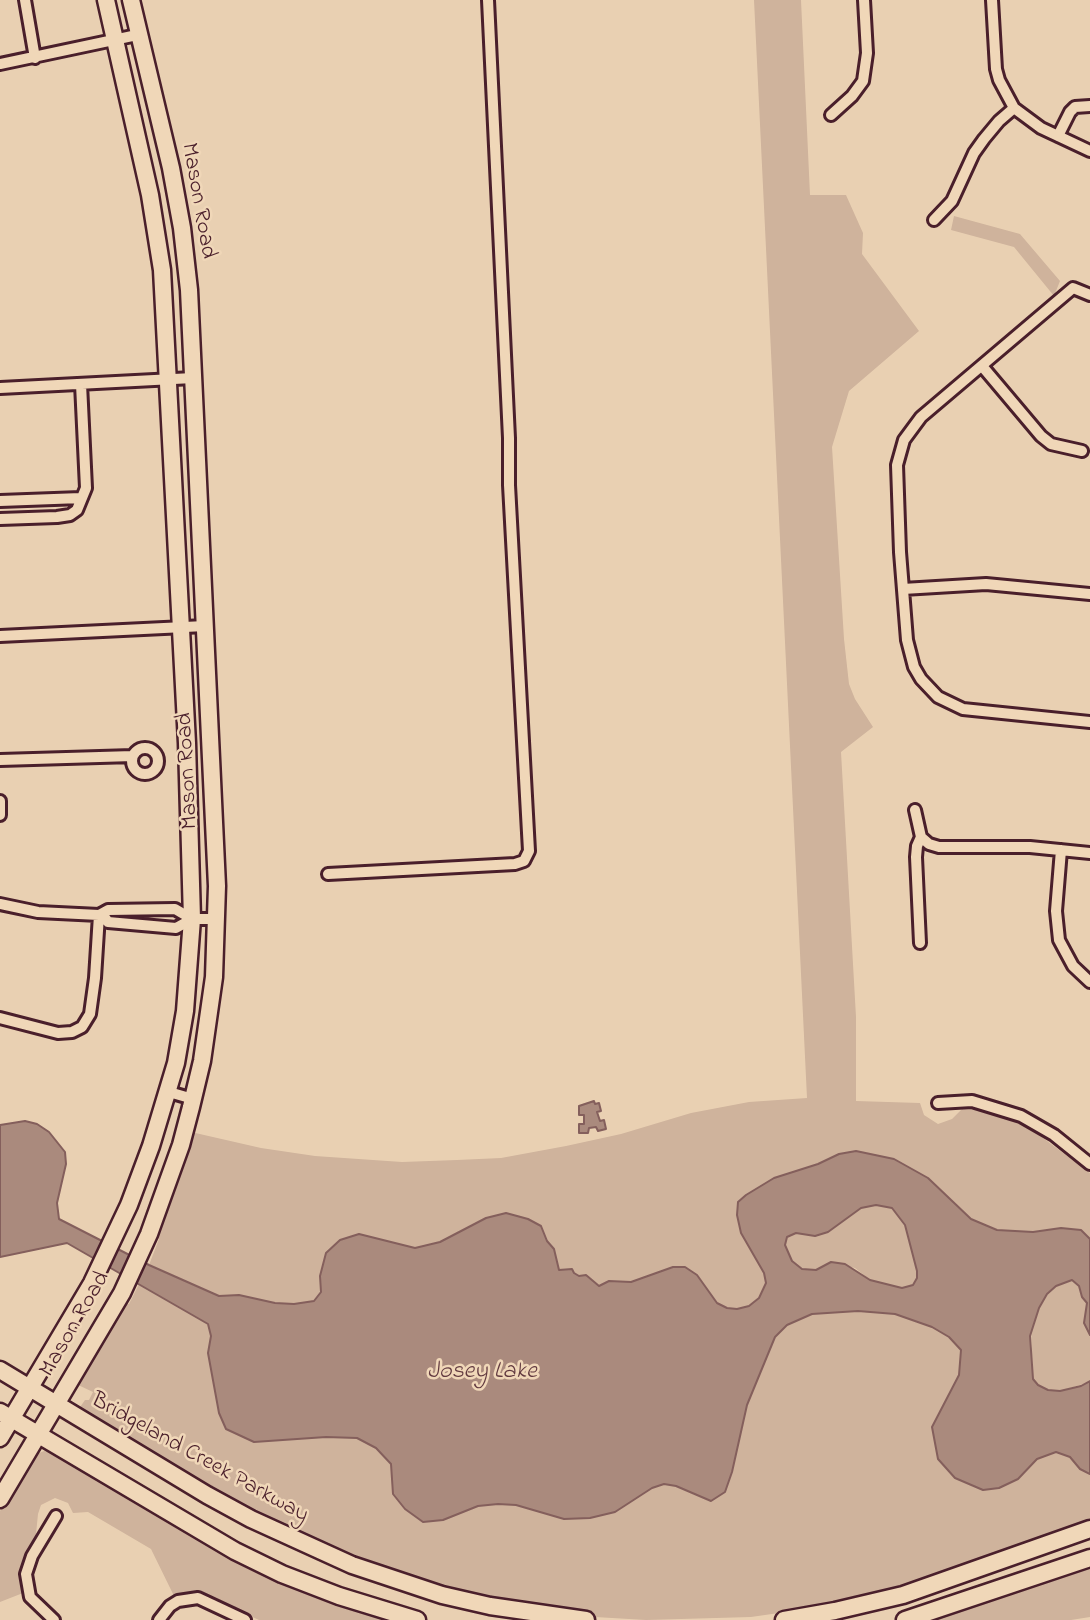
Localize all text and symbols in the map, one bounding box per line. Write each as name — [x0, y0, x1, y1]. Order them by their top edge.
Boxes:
street label: Mason Road — [173, 141, 221, 261]
street label: Mason Road — [172, 712, 206, 830]
street label: Mason Road — [35, 1267, 117, 1383]
water label: Josey Lake — [427, 1359, 537, 1387]
street label: Bridgeland Creek Parkway — [85, 1388, 313, 1530]

